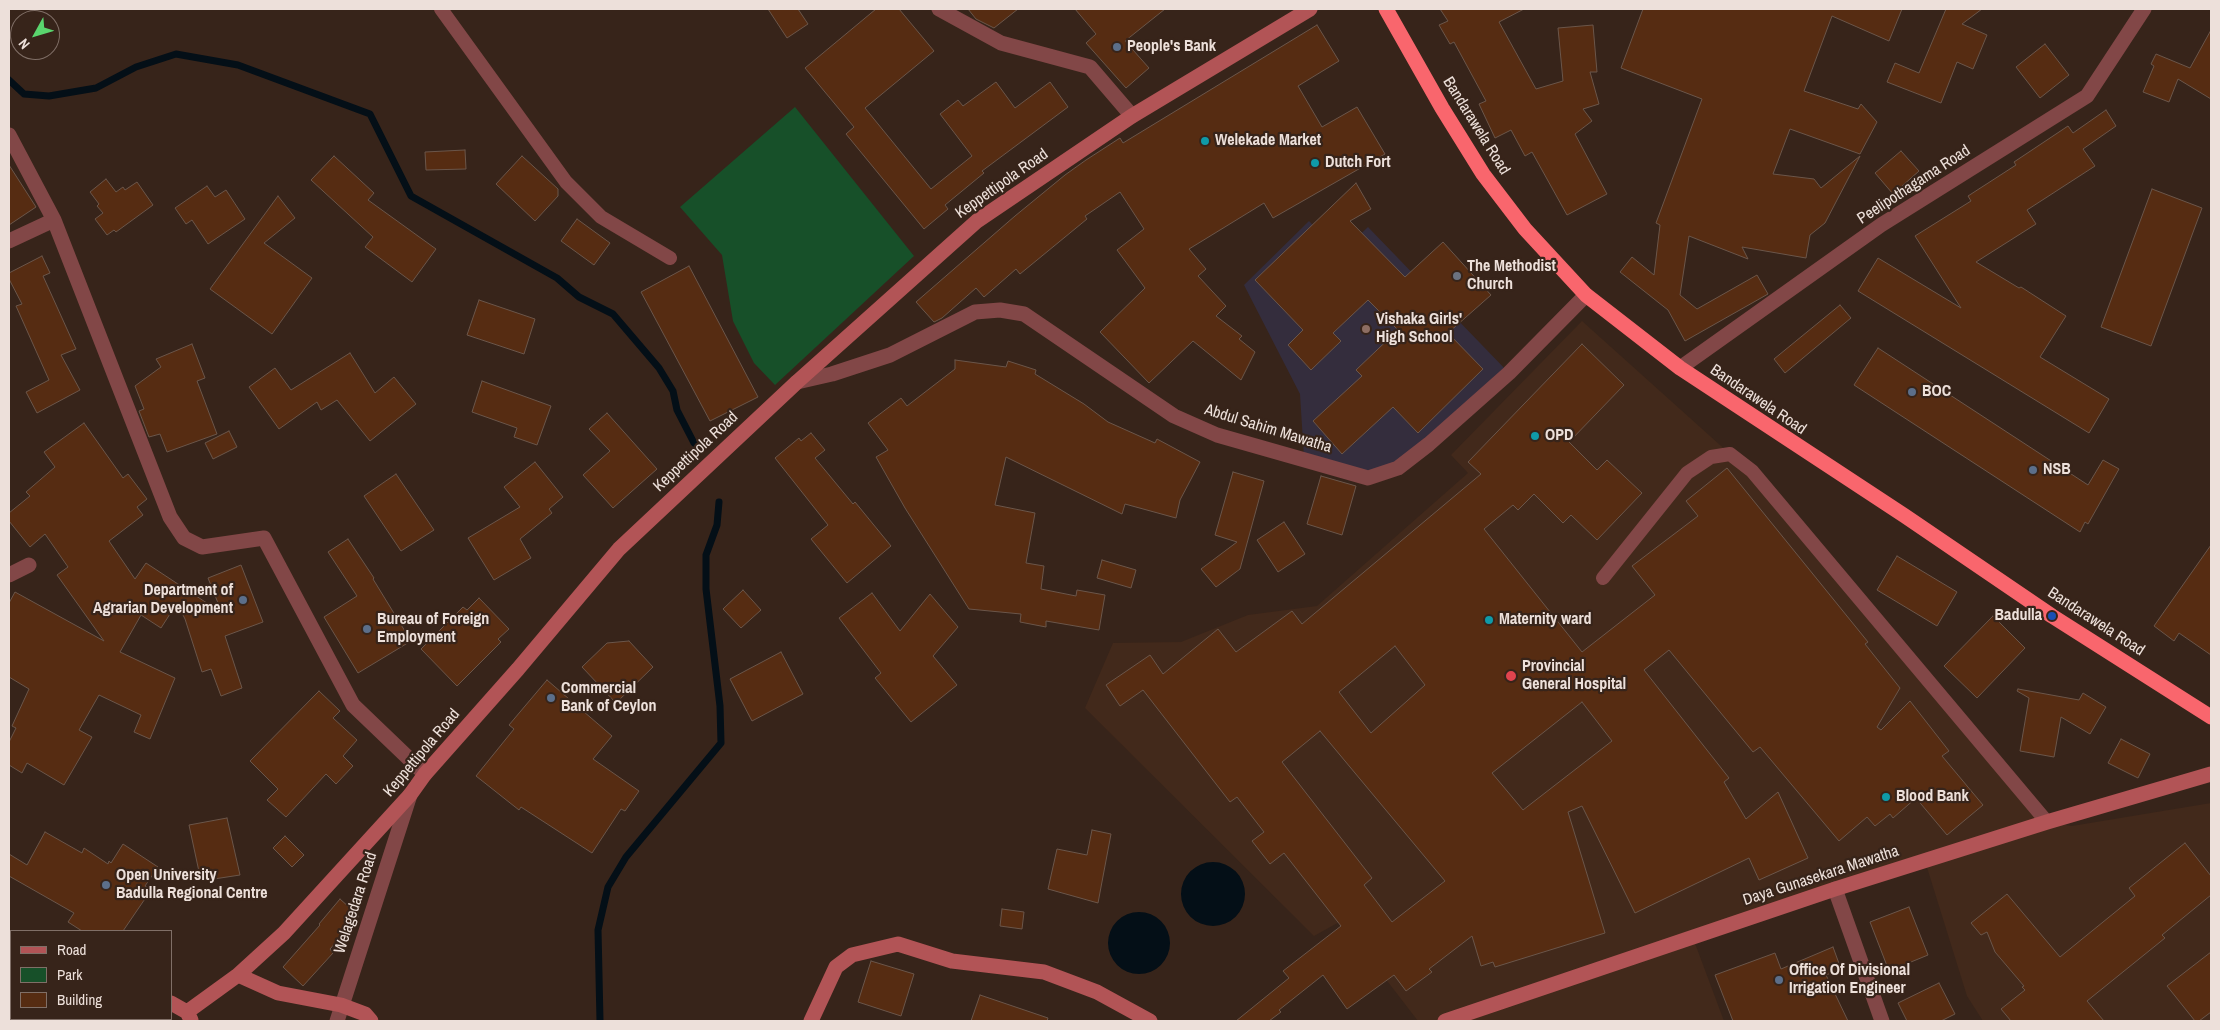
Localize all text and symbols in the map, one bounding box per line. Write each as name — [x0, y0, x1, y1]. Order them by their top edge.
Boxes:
north arrow — [10, 10, 60, 60]
text: N — [15, 35, 34, 53]
place label: People's Bank — [1127, 37, 1216, 57]
marker: People's Bank — [1111, 41, 1123, 53]
street label: Bandarawela Road — [1438, 74, 1514, 178]
place label: Welekade Market — [1215, 131, 1321, 151]
marker: Welekade Market — [1199, 135, 1211, 147]
street label: Peelipothagama Road — [1854, 141, 1974, 229]
street label: Keppettipola Road — [952, 145, 1052, 223]
place label: Dutch Fort — [1325, 153, 1391, 173]
marker: Dutch Fort — [1309, 157, 1321, 169]
place label: The Methodist Church — [1467, 257, 1556, 295]
marker: The Methodist Church — [1451, 270, 1463, 282]
place label: Vishaka Girls' High School — [1376, 310, 1462, 348]
marker: Vishaka Girls' High School — [1360, 323, 1372, 335]
street label: Bandarawela Road — [1706, 361, 1810, 439]
place label: BOC — [1922, 382, 1951, 402]
marker: BOC — [1906, 386, 1918, 398]
street label: Abdul Sahim Mawatha — [1202, 401, 1334, 457]
street label: Keppettipola Road — [650, 408, 742, 496]
place label: OPD — [1545, 426, 1573, 446]
marker: OPD — [1529, 430, 1541, 442]
place label: NSB — [2043, 460, 2071, 480]
marker: NSB — [2027, 464, 2039, 476]
place label: Department of Agrarian Development — [93, 581, 233, 619]
street label: Bandarawela Road — [2044, 584, 2148, 660]
marker: Department of Agrarian Development — [237, 594, 249, 606]
place label: Badulla — [1995, 606, 2042, 626]
place label: Bureau of Foreign Employment — [377, 610, 489, 648]
place label: Maternity ward — [1499, 610, 1592, 630]
marker: Badulla — [2046, 610, 2058, 622]
marker: Maternity ward — [1483, 614, 1495, 626]
marker: Bureau of Foreign Employment — [361, 623, 373, 635]
place label: Provincial General Hospital — [1522, 657, 1626, 695]
marker: Provincial General Hospital — [1504, 669, 1518, 683]
place label: Commercial Bank of Ceylon — [561, 679, 657, 717]
marker: Commercial Bank of Ceylon — [545, 692, 557, 704]
street label: Keppettipola Road — [380, 705, 464, 801]
place label: Blood Bank — [1896, 787, 1969, 807]
marker: Blood Bank — [1880, 791, 1892, 803]
street label: Daya Gunasekara Mawatha — [1741, 842, 1901, 910]
street label: Welagedara Road — [331, 850, 381, 956]
place label: Open University Badulla Regional Centre — [116, 866, 268, 904]
marker: Open University Badulla Regional Centre — [100, 879, 112, 891]
legend — [10, 930, 172, 1020]
text: Road — [57, 939, 86, 960]
place label: Office Of Divisional Irrigation Engineer — [1789, 961, 1910, 999]
text: Park — [57, 964, 82, 985]
marker: Office Of Divisional Irrigation Engineer — [1773, 974, 1785, 986]
text: Building — [57, 989, 102, 1010]

